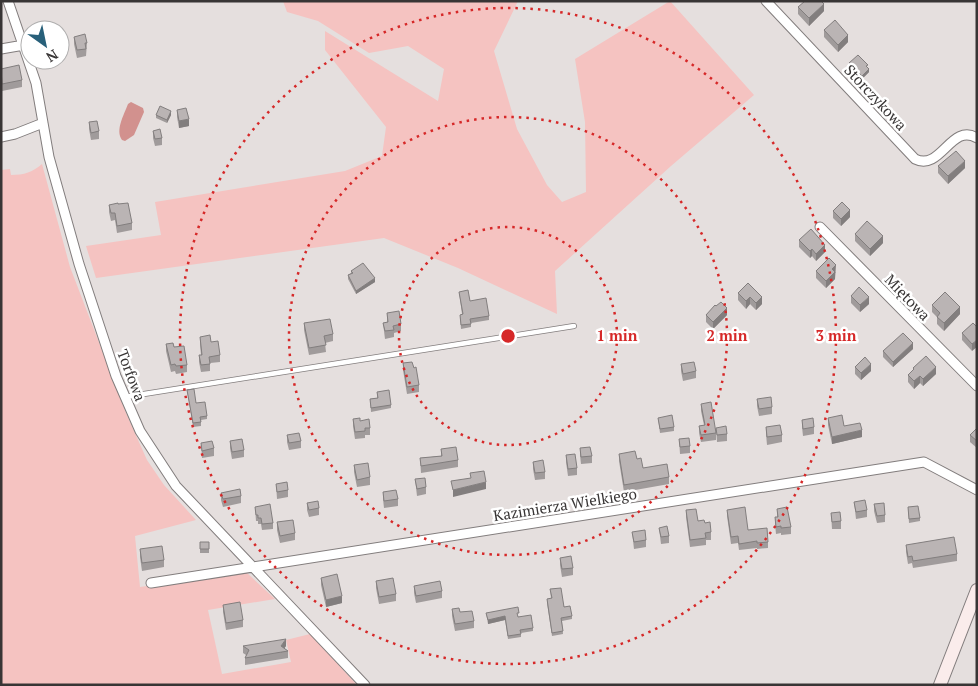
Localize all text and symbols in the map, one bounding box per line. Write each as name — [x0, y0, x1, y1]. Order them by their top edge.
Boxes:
north arrow — [20, 20, 70, 70]
text: N — [42, 45, 62, 67]
street label: Storczykowa — [840, 60, 912, 135]
street label: Miętowa — [881, 269, 935, 325]
text: 1 min — [596, 325, 638, 345]
text: 2 min — [706, 325, 748, 345]
text: 3 min — [815, 325, 857, 345]
centre of rings — [499, 327, 517, 345]
street label: Torfowa — [113, 346, 151, 404]
street label: Kazimierza Wielkiego — [492, 483, 638, 525]

